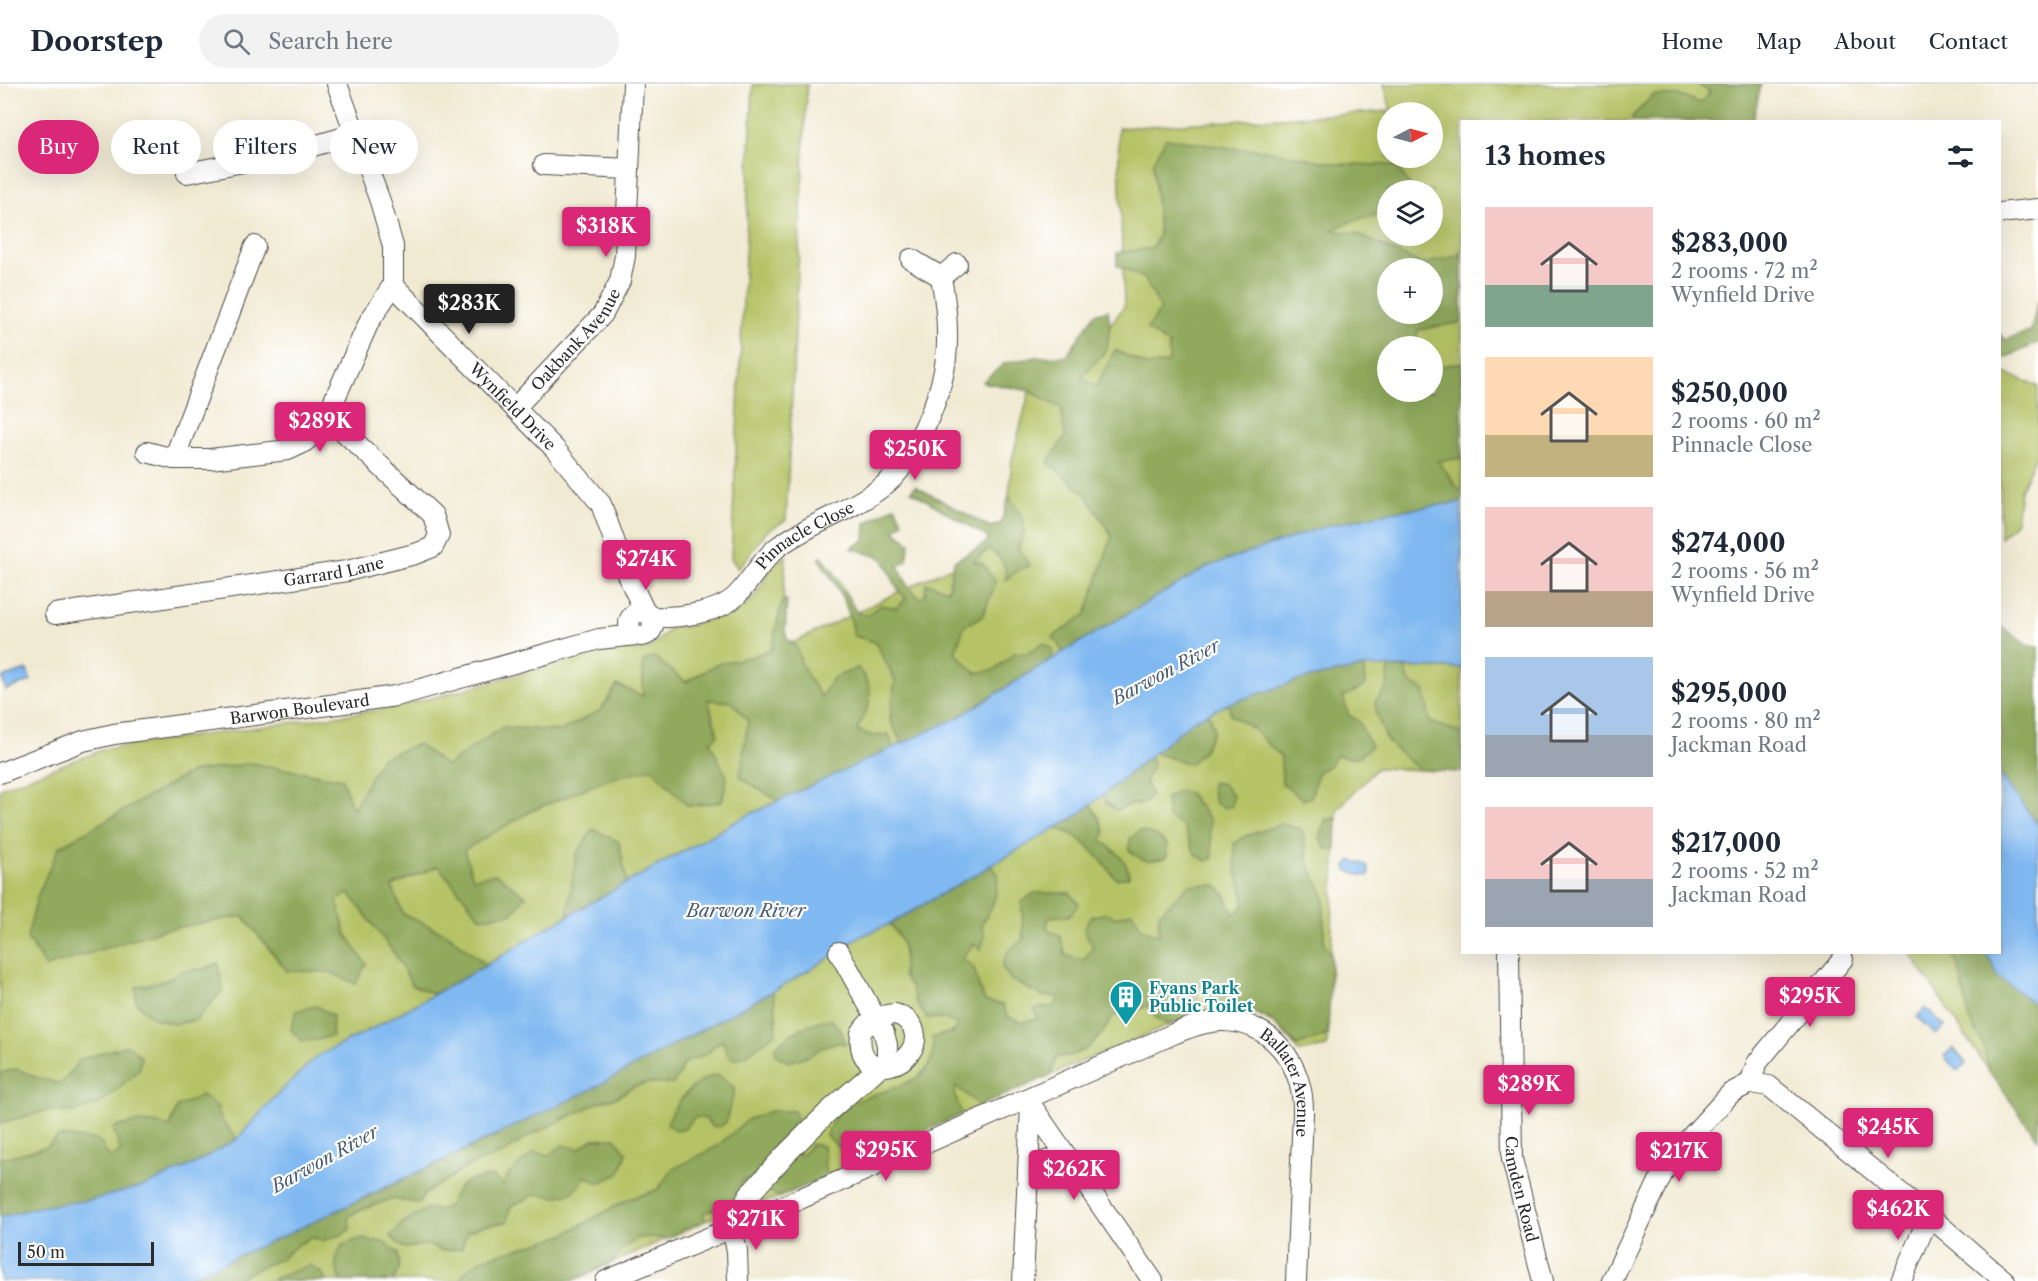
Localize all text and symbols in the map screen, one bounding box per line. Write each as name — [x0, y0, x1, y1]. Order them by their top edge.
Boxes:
search box — [199, 14, 619, 68]
text: Doorstep — [30, 24, 163, 58]
icon: search — [220, 25, 253, 58]
text: Search here — [268, 28, 393, 55]
text: Home — [1662, 29, 1723, 54]
text: Map — [1756, 29, 1801, 54]
text: About — [1834, 29, 1896, 54]
text: Contact — [1929, 29, 2008, 54]
north arrow — [1377, 102, 1443, 168]
map controls — [1377, 102, 1443, 402]
chip: Buy — [18, 120, 99, 174]
chip: Rent — [111, 120, 201, 174]
chip: Filters — [213, 120, 318, 174]
chip: New — [330, 120, 418, 174]
text: 13 homes — [1485, 140, 1606, 172]
icon: filters — [1944, 140, 1977, 173]
button: layers — [1377, 180, 1443, 246]
pin: $318K — [564, 207, 648, 258]
text: $318K — [576, 214, 636, 238]
text: $283,000 — [1671, 227, 1788, 259]
icon: home — [1533, 231, 1605, 303]
button: + — [1377, 258, 1443, 324]
text: 2 rooms · 72 m² — [1671, 259, 1818, 283]
text: Wynfield Drive — [1671, 283, 1815, 307]
pin: $283K — [427, 284, 511, 335]
street label: Oakbank Avenue — [527, 285, 625, 395]
text: $283K — [438, 291, 500, 315]
button: − — [1377, 336, 1443, 402]
street label: Wynfield Drive — [465, 358, 560, 454]
text: $250,000 — [1671, 377, 1788, 409]
icon: home — [1533, 381, 1605, 453]
pin: $289K — [278, 402, 362, 453]
text: $289K — [288, 409, 352, 433]
text: 2 rooms · 60 m² — [1671, 409, 1821, 433]
pin: $250K — [873, 430, 957, 481]
text: Pinnacle Close — [1671, 433, 1812, 457]
text: $250K — [884, 437, 946, 461]
street label: Pinnacle Close — [751, 497, 857, 573]
text: $274,000 — [1671, 527, 1786, 559]
icon: home — [1533, 531, 1605, 603]
pin: $274K — [604, 540, 688, 591]
text: $274K — [616, 547, 676, 571]
street label: Garrard Lane — [282, 552, 386, 590]
text: 2 rooms · 56 m² — [1671, 559, 1819, 583]
text: Wynfield Drive — [1671, 583, 1815, 607]
water label: Barwon River — [1106, 634, 1225, 711]
text: $295,000 — [1671, 677, 1787, 709]
icon: home — [1533, 681, 1605, 753]
street label: Barwon Boulevard — [229, 690, 371, 728]
text: 2 rooms · 80 m² — [1671, 709, 1821, 733]
text: Jackman Road — [1671, 733, 1807, 757]
text: $217,000 — [1671, 827, 1781, 859]
icon: home — [1533, 831, 1605, 903]
text: 2 rooms · 52 m² — [1671, 859, 1819, 883]
text: Jackman Road — [1671, 883, 1807, 907]
water label: Barwon River — [684, 900, 807, 922]
pin: $295K — [1768, 977, 1852, 1028]
place label: Fyans Park Public Toilet — [1149, 978, 1254, 1016]
building icon: Fyans Park Public Toilet — [1108, 979, 1144, 1026]
text: $295K — [1779, 984, 1841, 1008]
street label: Ballater Avenue — [1256, 1024, 1313, 1138]
pin: $289K — [1487, 1065, 1571, 1116]
text: $289K — [1497, 1072, 1561, 1096]
pin: $245K — [1846, 1108, 1930, 1159]
text: $245K — [1857, 1115, 1919, 1139]
water label: Barwon River — [266, 1120, 384, 1198]
pin: $295K — [844, 1131, 928, 1182]
pin: $217K — [1637, 1132, 1721, 1183]
street label: Camden Road — [1502, 1136, 1543, 1244]
text: $295K — [855, 1138, 917, 1162]
text: $217K — [1650, 1139, 1708, 1163]
pin: $262K — [1032, 1150, 1116, 1201]
text: $262K — [1043, 1157, 1105, 1181]
pin: $462K — [1856, 1190, 1940, 1241]
text: $462K — [1867, 1197, 1929, 1221]
pin: $271K — [714, 1200, 798, 1251]
text: $271K — [727, 1207, 785, 1231]
scale bar — [18, 1239, 154, 1266]
text: 50 m — [27, 1242, 65, 1262]

